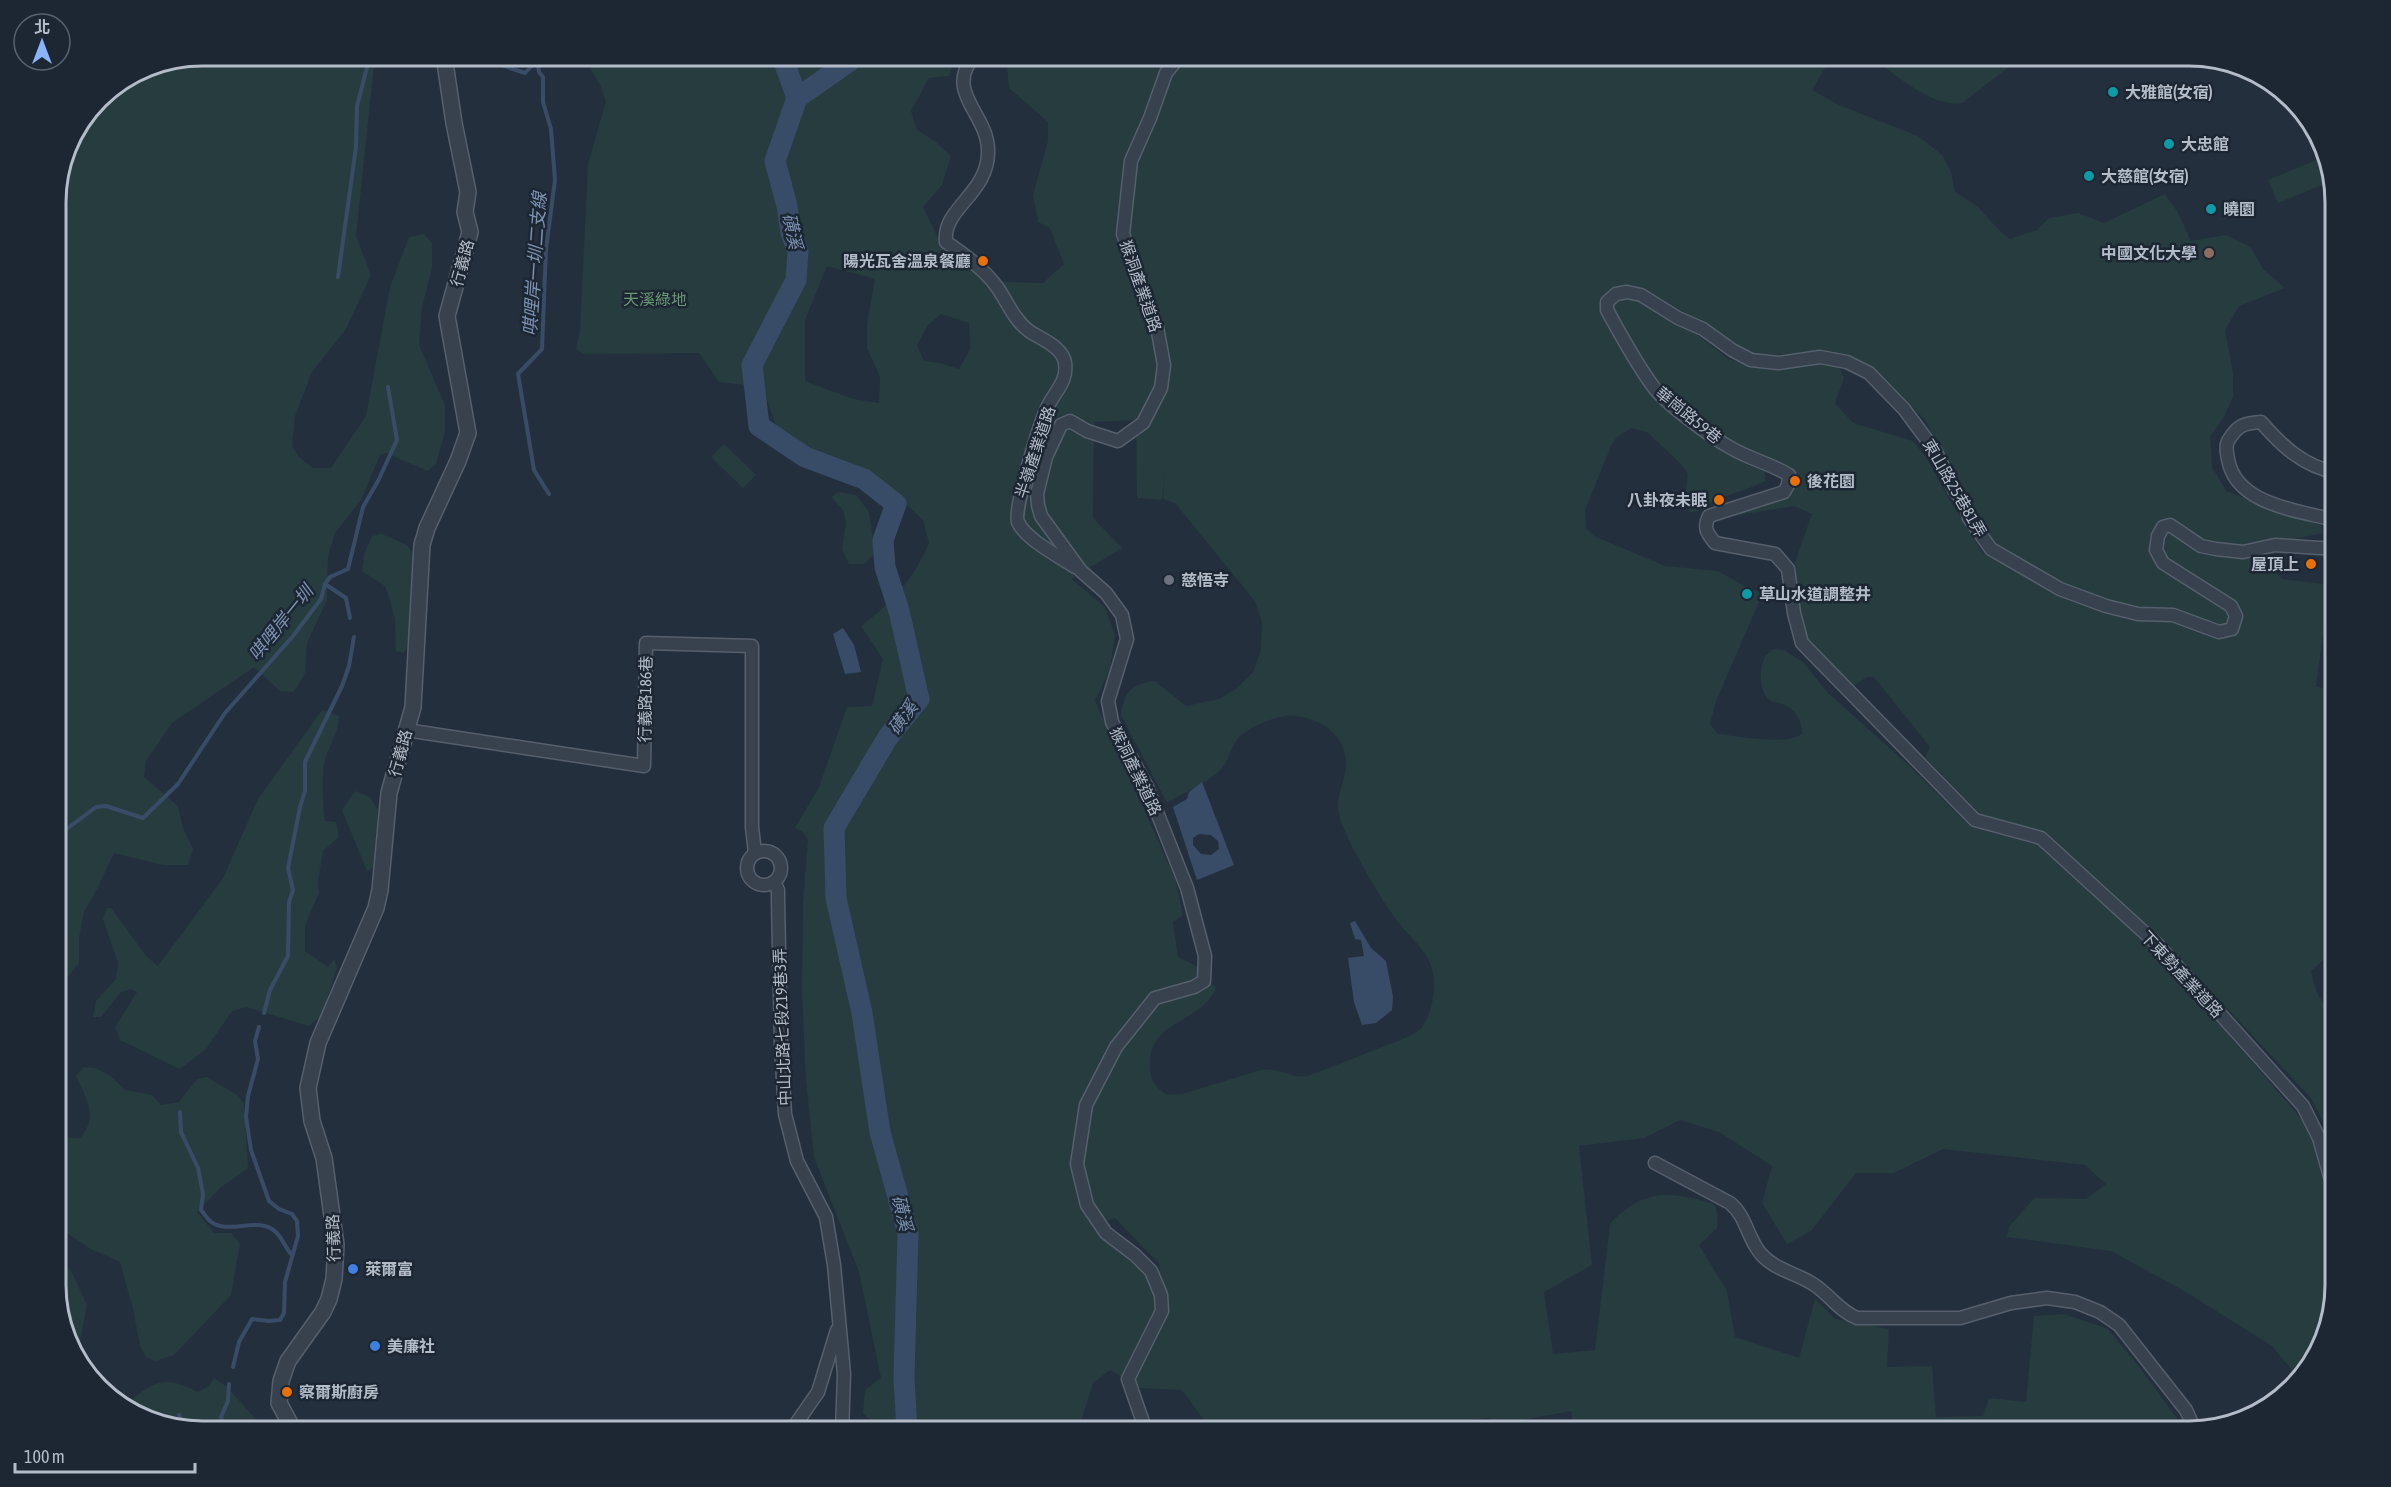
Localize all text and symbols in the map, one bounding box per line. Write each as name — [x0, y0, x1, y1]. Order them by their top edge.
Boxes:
north arrow — [12, 12, 72, 72]
text: 北 — [34, 18, 50, 36]
place label: 大雅館(女宿) — [2125, 83, 2213, 101]
marker: 大雅館(女宿) — [2106, 85, 2120, 99]
place label: 大忠館 — [2181, 135, 2229, 153]
marker: 大忠館 — [2162, 137, 2176, 151]
place label: 大慈館(女宿) — [2101, 167, 2189, 185]
marker: 大慈館(女宿) — [2082, 169, 2096, 183]
water label: 唭哩岸一圳二支線 — [519, 189, 550, 337]
place label: 曉園 — [2223, 200, 2255, 218]
marker: 曉園 — [2204, 202, 2218, 216]
water label: 磺溪 — [778, 211, 807, 254]
street label: 行義路 — [447, 237, 477, 289]
street label: 猴洞產業道路 — [1117, 238, 1165, 334]
place label: 中國文化大學 — [2101, 244, 2197, 262]
marker: 中國文化大學 — [2202, 246, 2216, 260]
place label: 陽光瓦舍溫泉餐廳 — [843, 252, 971, 270]
marker: 陽光瓦舍溫泉餐廳 — [976, 254, 990, 268]
park label: 天溪綠地 — [623, 290, 687, 308]
street label: 華崗路59巷 — [1653, 383, 1725, 447]
street label: 半嶺產業道路 — [1012, 404, 1058, 500]
street label: 東山路25巷81弄 — [1920, 436, 1990, 540]
place label: 後花園 — [1807, 472, 1855, 490]
marker: 後花園 — [1788, 474, 1802, 488]
place label: 八卦夜未眠 — [1627, 491, 1707, 509]
marker: 八卦夜未眠 — [1712, 493, 1726, 507]
place label: 屋頂上 — [2251, 555, 2299, 573]
marker: 屋頂上 — [2304, 557, 2318, 571]
place label: 慈悟寺 — [1181, 571, 1229, 589]
marker: 慈悟寺 — [1162, 573, 1176, 587]
water label: 唭哩岸一圳 — [244, 579, 319, 664]
place label: 草山水道調整井 — [1759, 585, 1871, 603]
marker: 草山水道調整井 — [1740, 587, 1754, 601]
street label: 行義路186巷 — [635, 656, 655, 742]
water label: 磺溪 — [884, 695, 923, 738]
street label: 猴洞產業道路 — [1107, 724, 1165, 818]
street label: 行義路 — [385, 727, 415, 779]
street label: 下東勢產業道路 — [2137, 927, 2227, 1021]
street label: 中山北路七段219巷3弄 — [770, 948, 794, 1106]
water label: 磺溪 — [888, 1193, 917, 1236]
street label: 行義路 — [323, 1214, 343, 1262]
place label: 萊爾富 — [365, 1260, 413, 1278]
marker: 萊爾富 — [346, 1262, 360, 1276]
place label: 美廉社 — [387, 1337, 435, 1355]
marker: 美廉社 — [368, 1339, 382, 1353]
place label: 察爾斯廚房 — [299, 1383, 379, 1401]
marker: 察爾斯廚房 — [280, 1385, 294, 1399]
scale bar — [15, 1436, 195, 1474]
text: 100 m — [24, 1446, 65, 1467]

